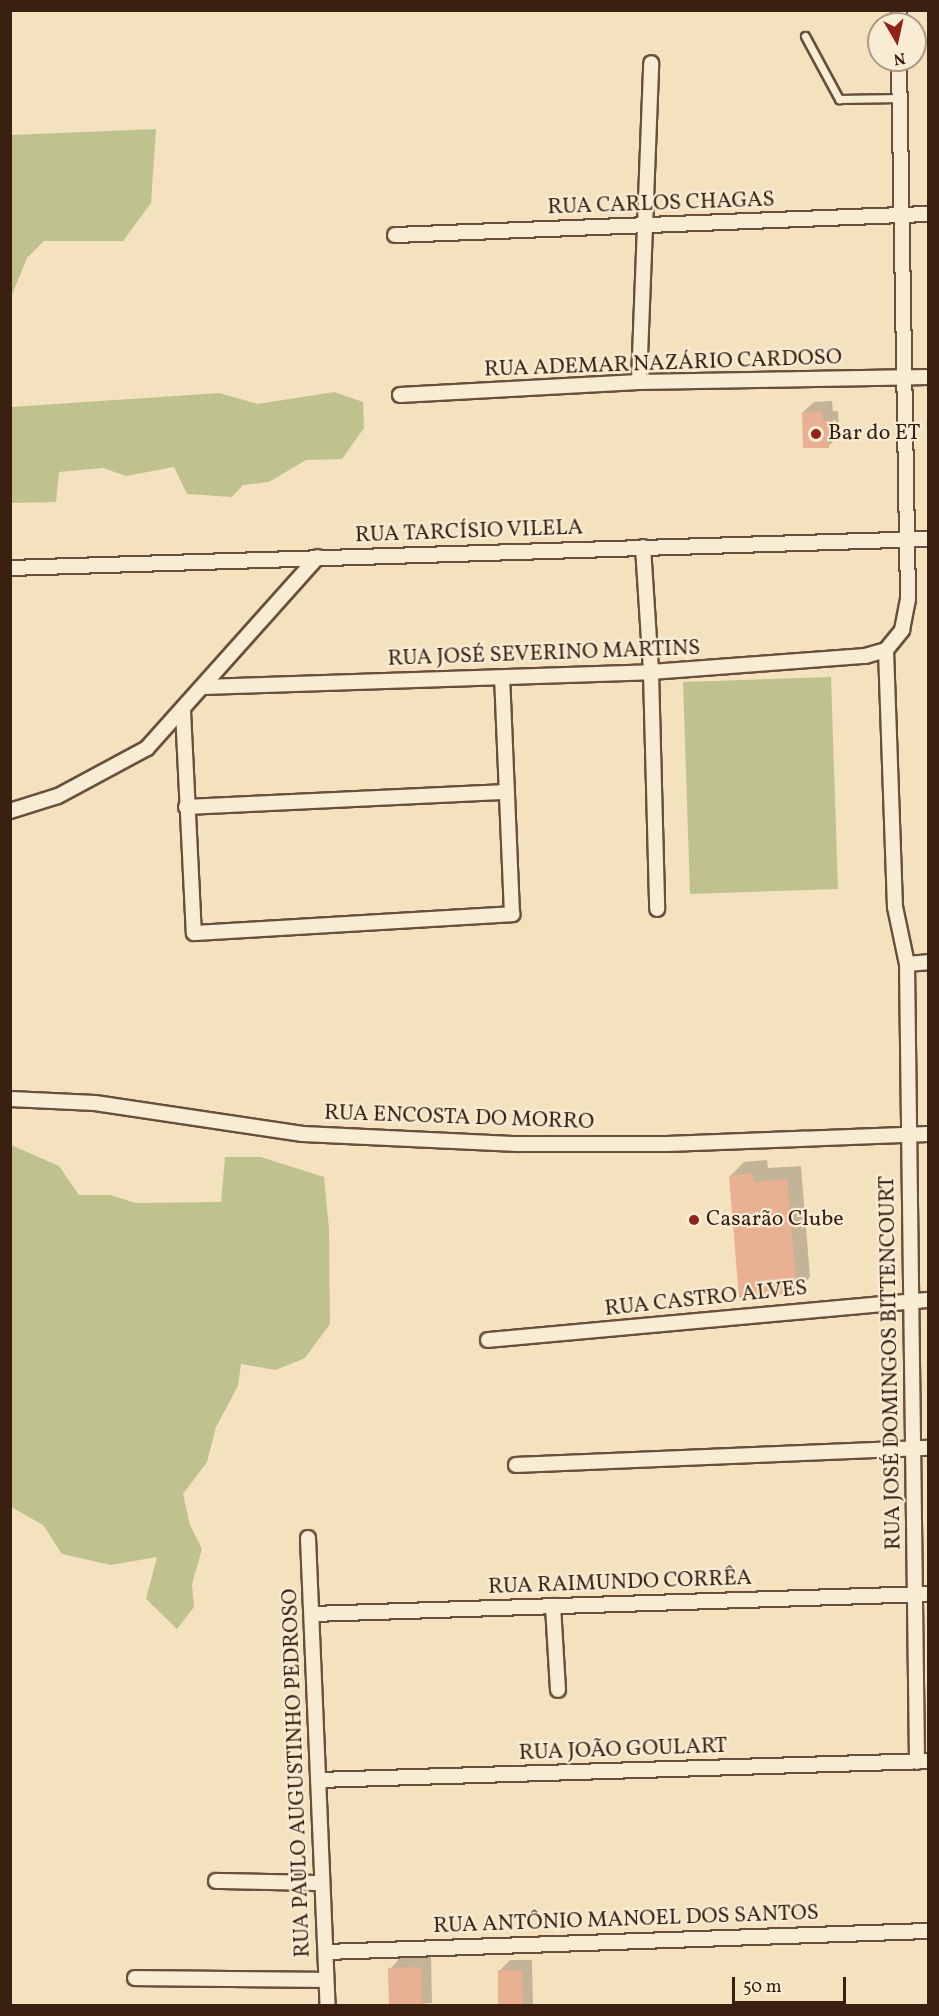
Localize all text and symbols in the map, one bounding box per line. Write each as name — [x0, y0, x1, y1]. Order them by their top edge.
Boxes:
north arrow — [867, 12, 927, 72]
text: N — [892, 46, 907, 70]
street label: RUA CARLOS CHAGAS — [547, 187, 775, 221]
street label: RUA ADEMAR NAZÁRIO CARDOSO — [484, 345, 842, 383]
place label: Bar do ET — [828, 421, 920, 447]
marker: Bar do ET — [809, 427, 823, 441]
street label: RUA TARCÍSIO VILELA — [354, 515, 584, 549]
street label: RUA JOSÉ SEVERINO MARTINS — [387, 635, 701, 673]
street label: RUA ENCOSTA DO MORRO — [324, 1100, 594, 1136]
street label: RUA JOSÉ DOMINGOS BITTENCOURT — [875, 1176, 907, 1550]
place label: Casarão Clube — [706, 1207, 844, 1233]
marker: Casarão Clube — [687, 1213, 701, 1227]
street label: RUA CASTRO ALVES — [603, 1275, 809, 1323]
street label: RUA RAIMUNDO CORRÊA — [488, 1565, 752, 1601]
street label: RUA PAULO AUGUSTINHO PEDROSO — [277, 1588, 317, 1958]
street label: RUA JOÃO GOULART — [518, 1733, 728, 1767]
street label: RUA ANTÔNIO MANOEL DOS SANTOS — [433, 1900, 819, 1940]
scale bar — [735, 1965, 849, 2003]
text: 50 m — [743, 1975, 782, 2000]

